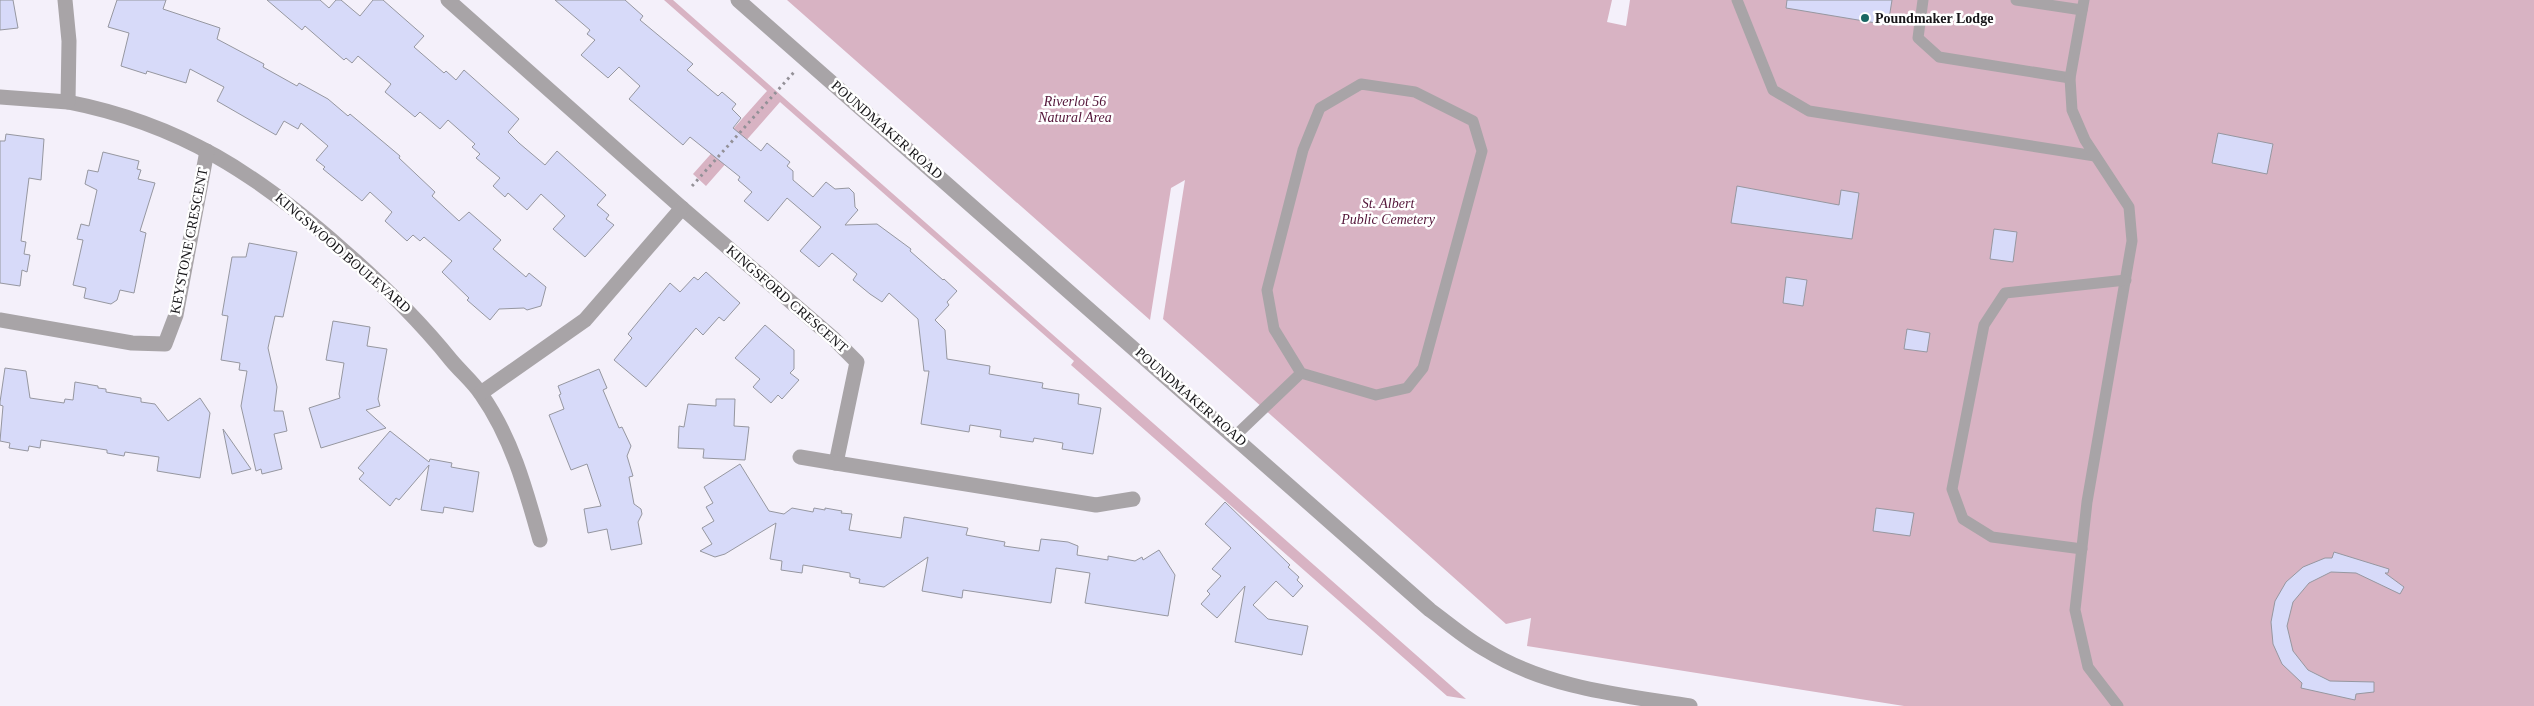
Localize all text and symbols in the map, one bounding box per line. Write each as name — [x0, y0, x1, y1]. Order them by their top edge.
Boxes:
place label: Poundmaker Lodge — [1875, 11, 1993, 26]
marker: Poundmaker Lodge — [1859, 12, 1871, 24]
street label: POUNDMAKER ROAD — [829, 78, 945, 182]
park label: Riverlot 56 Natural Area — [1037, 94, 1112, 125]
street label: KEYSTONE CRESCENT — [167, 166, 211, 315]
street label: KINGSWOOD BOULEVARD — [272, 190, 414, 316]
park label: St. Albert Public Cemetery — [1340, 196, 1436, 227]
street label: KINGSFORD CRESCENT — [724, 242, 851, 356]
street label: POUNDMAKER ROAD — [1133, 345, 1249, 449]

